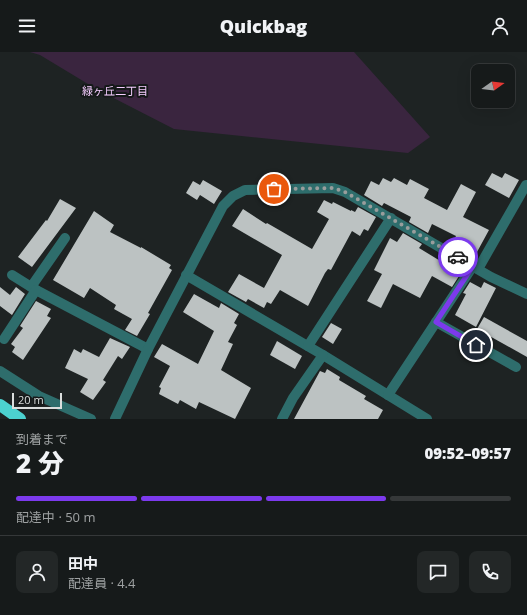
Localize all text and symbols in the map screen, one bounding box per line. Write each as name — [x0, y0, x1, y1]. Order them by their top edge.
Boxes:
text: Quickbag — [220, 14, 307, 38]
icon: menu — [16, 15, 38, 37]
icon: person — [489, 15, 511, 37]
north arrow — [471, 64, 515, 108]
map controls — [471, 64, 515, 108]
district label: 緑ヶ丘二丁目 — [82, 83, 148, 98]
pin — [257, 172, 291, 206]
icon: bag — [263, 178, 285, 200]
courier — [438, 237, 478, 277]
icon: car — [447, 246, 469, 268]
pin — [459, 328, 493, 362]
icon: home — [465, 334, 487, 356]
scale bar — [12, 391, 62, 410]
text: 20 m — [18, 392, 44, 407]
text: 到着まで — [16, 430, 68, 448]
text: 09:52–09:57 — [425, 443, 511, 463]
text: 2 分 — [16, 445, 64, 481]
text: 配達中 · 50 m — [16, 508, 95, 526]
button: person — [16, 551, 58, 593]
button: chat — [417, 551, 459, 593]
button: phone — [469, 551, 511, 593]
text: 田中 — [68, 553, 98, 573]
text: 配達員 · 4.4 — [68, 574, 135, 592]

